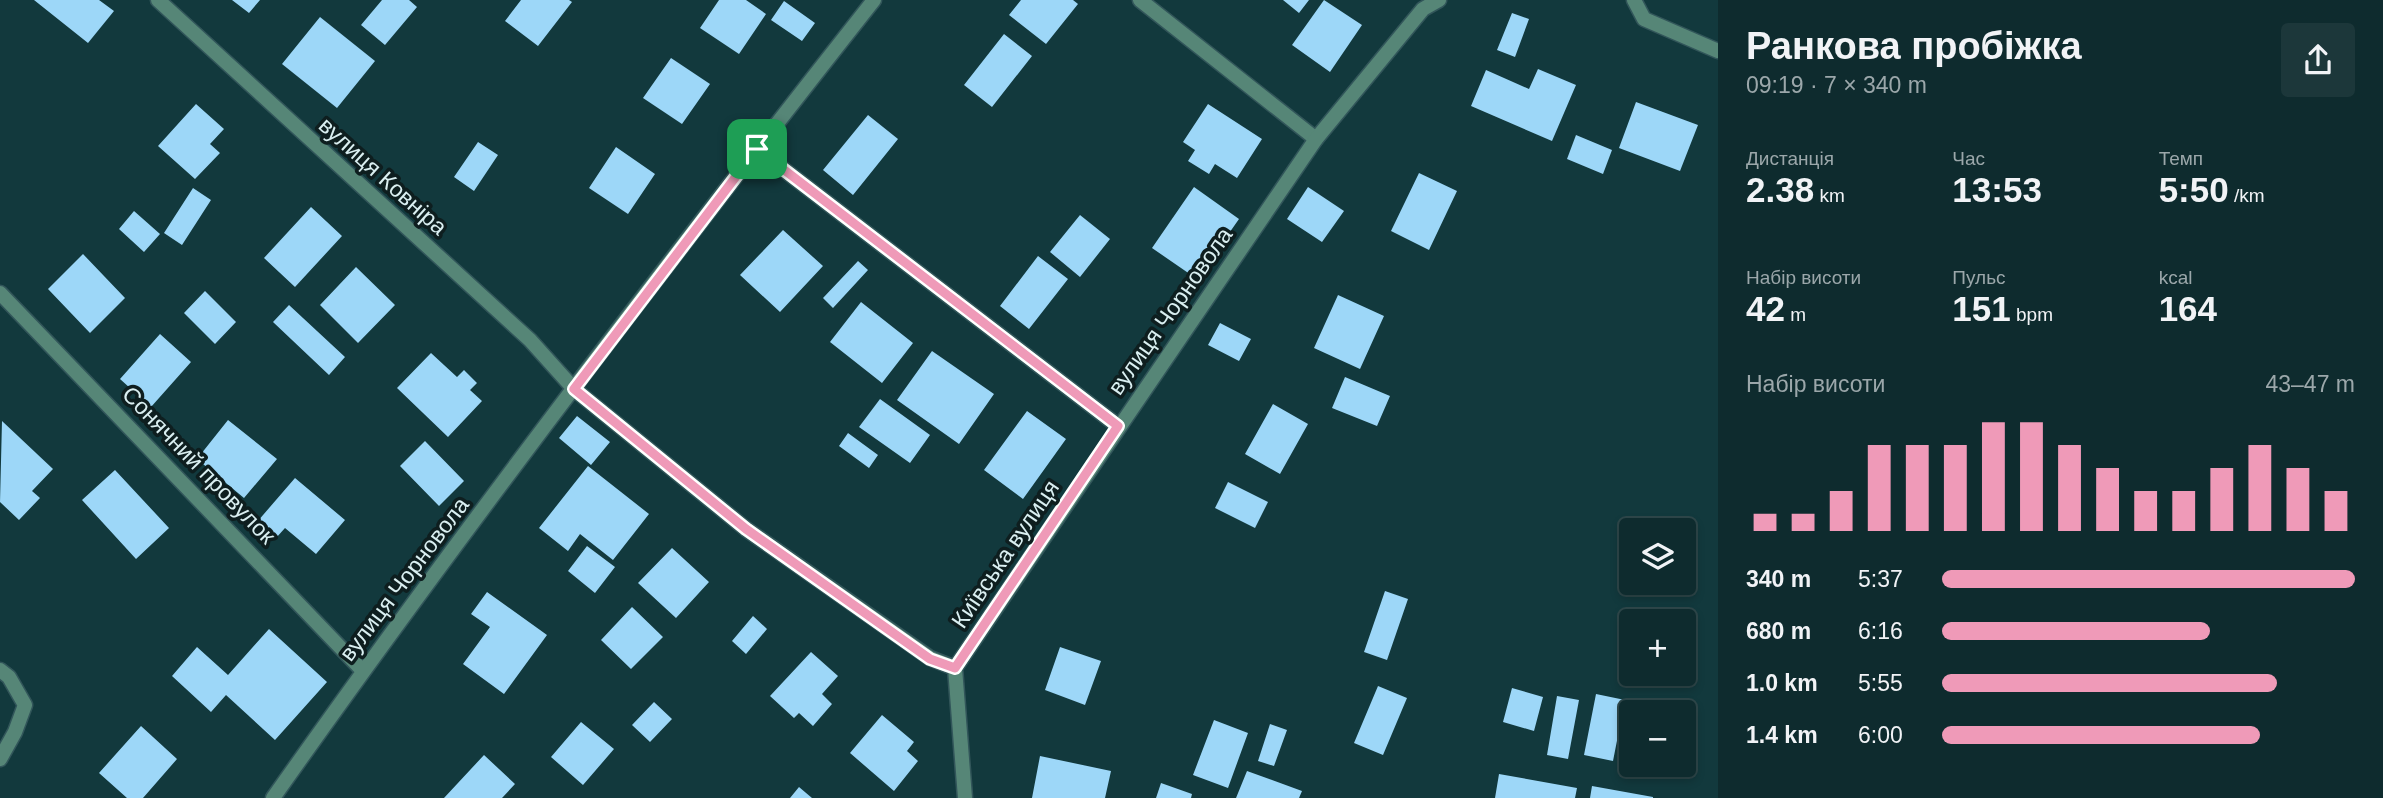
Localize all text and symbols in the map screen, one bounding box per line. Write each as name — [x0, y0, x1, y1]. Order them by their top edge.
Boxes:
button: share — [2281, 23, 2355, 97]
text: Ранкова пробіжка — [1746, 25, 2082, 67]
text: 09:19 · 7 × 340 m — [1746, 72, 1927, 98]
street label: вулиця Ковніра — [314, 112, 452, 240]
pin — [727, 119, 787, 179]
icon: arrive — [738, 130, 776, 168]
text: Дистанція — [1746, 148, 1834, 169]
text: Час — [1952, 148, 1985, 169]
text: Темп — [2159, 148, 2203, 169]
text: 2.38 — [1746, 170, 1814, 209]
text: 13:53 — [1952, 170, 2042, 209]
text: 5:50 — [2159, 170, 2229, 209]
text: km — [1814, 185, 1845, 206]
text: /km — [2229, 185, 2265, 206]
street label: вулиця Чорновола — [1103, 222, 1238, 399]
text: Набір висоти — [1746, 267, 1861, 288]
text: Пульс — [1952, 267, 2006, 288]
text: kcal — [2159, 267, 2192, 288]
text: 42 — [1746, 289, 1785, 328]
text: 151 — [1952, 289, 2011, 328]
text: 164 — [2159, 289, 2217, 328]
text: m — [1785, 304, 1806, 325]
text: bpm — [2011, 304, 2053, 325]
text: Набір висоти — [1746, 371, 1885, 397]
text: 43–47 m — [2265, 371, 2355, 397]
street label: Сонячний провулок — [117, 381, 281, 550]
street label: Київська вулиця — [946, 475, 1064, 633]
street label: вулиця Чорновола — [334, 492, 474, 666]
map controls — [1619, 518, 1696, 777]
button: layers — [1619, 518, 1696, 595]
text: 340 m — [1746, 566, 1811, 592]
text: 5:37 — [1858, 566, 1903, 592]
button: + — [1619, 609, 1696, 686]
text: 680 m — [1746, 618, 1811, 644]
text: 6:16 — [1858, 618, 1903, 644]
text: 1.0 km — [1746, 670, 1818, 696]
text: 5:55 — [1858, 670, 1903, 696]
button: − — [1619, 700, 1696, 777]
text: 1.4 km — [1746, 722, 1818, 748]
text: 6:00 — [1858, 722, 1903, 748]

